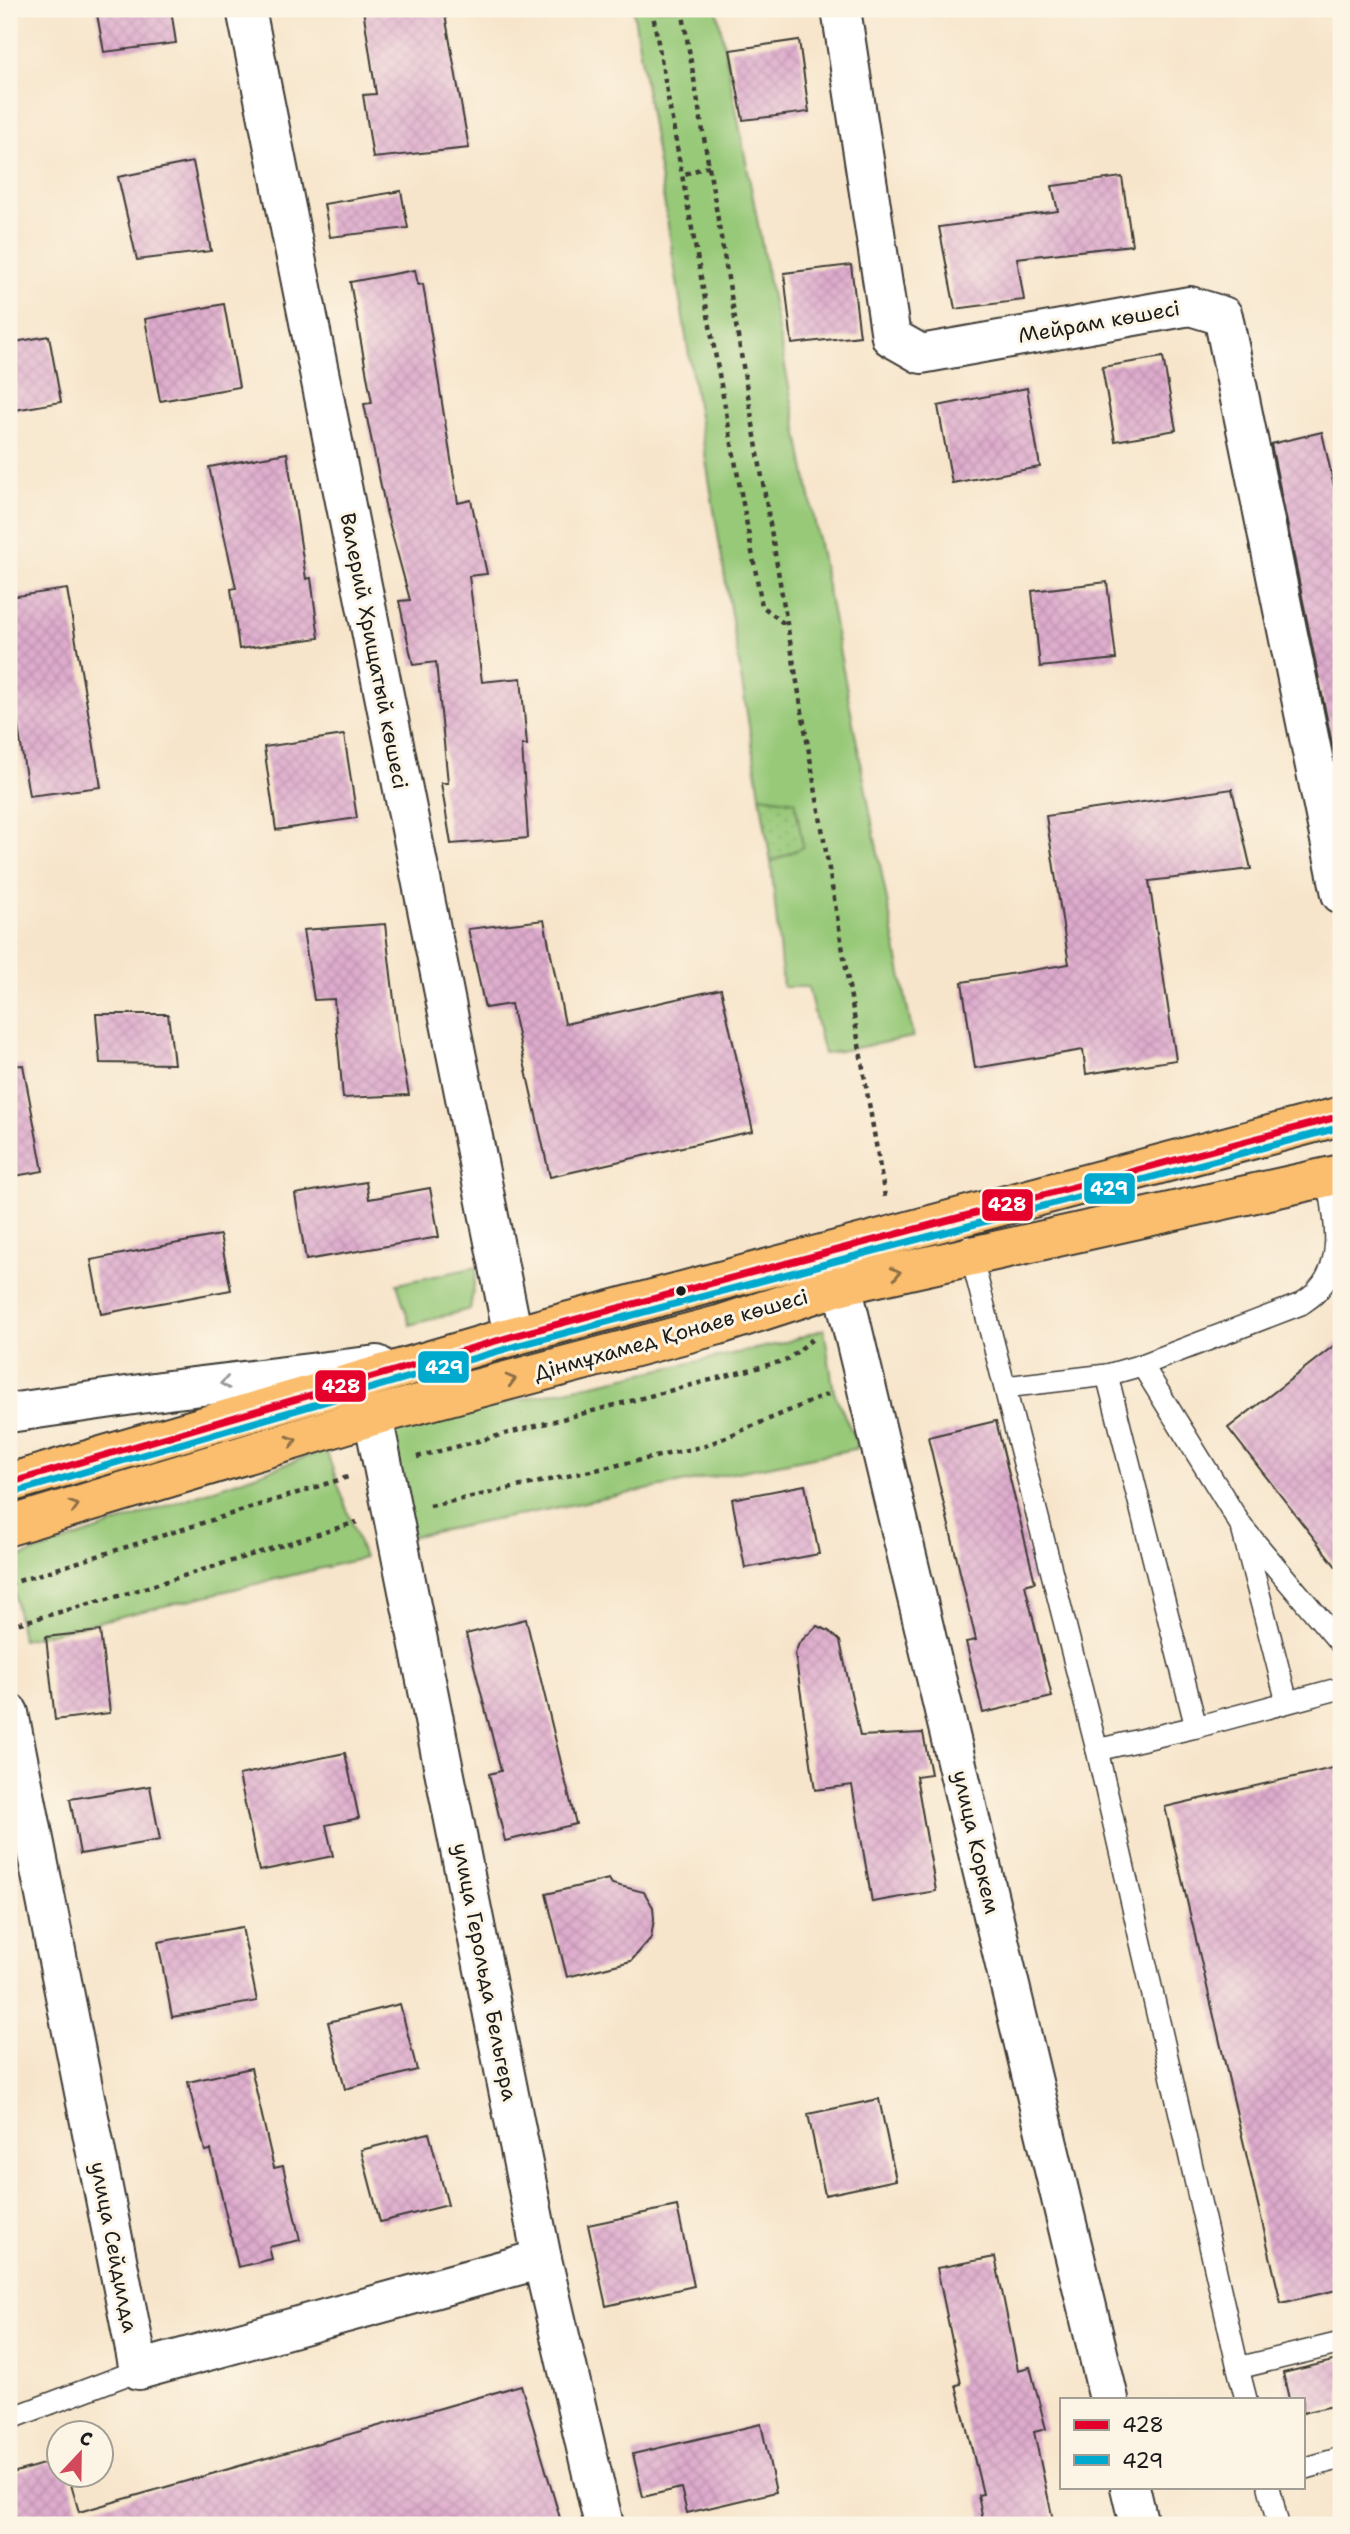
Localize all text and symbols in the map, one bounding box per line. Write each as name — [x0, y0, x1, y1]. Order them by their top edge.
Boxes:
street label: Мейрам көшесі — [1016, 294, 1182, 350]
street label: Валерий Хрищатый көшесі — [333, 510, 415, 792]
line badge: 429 — [1083, 1172, 1136, 1205]
text: 429 — [1090, 1176, 1128, 1201]
line badge: 428 — [981, 1188, 1034, 1222]
text: 428 — [988, 1192, 1026, 1217]
one-way arrow — [889, 1267, 901, 1282]
street label: Дінмұхамед Қонаев көшесі — [531, 1282, 811, 1388]
unlabelled marker — [674, 1284, 688, 1298]
line badge: 429 — [417, 1350, 470, 1384]
text: 429 — [425, 1355, 463, 1380]
line badge: 428 — [314, 1369, 367, 1403]
text: 428 — [322, 1374, 360, 1399]
one-way arrow — [505, 1374, 517, 1388]
one-way arrow — [219, 1375, 231, 1390]
one-way arrow — [286, 1434, 298, 1449]
one-way arrow — [68, 1500, 80, 1515]
street label: улица Коркем — [946, 1767, 1006, 1917]
street label: улица Герольда Бельгера — [446, 1840, 524, 2104]
street label: улица Сейдилда — [84, 2159, 144, 2335]
legend — [1060, 2398, 1304, 2488]
text: 428 — [1122, 2411, 1164, 2439]
north arrow — [46, 2418, 116, 2488]
text: С — [76, 2425, 96, 2452]
text: 429 — [1122, 2447, 1164, 2475]

